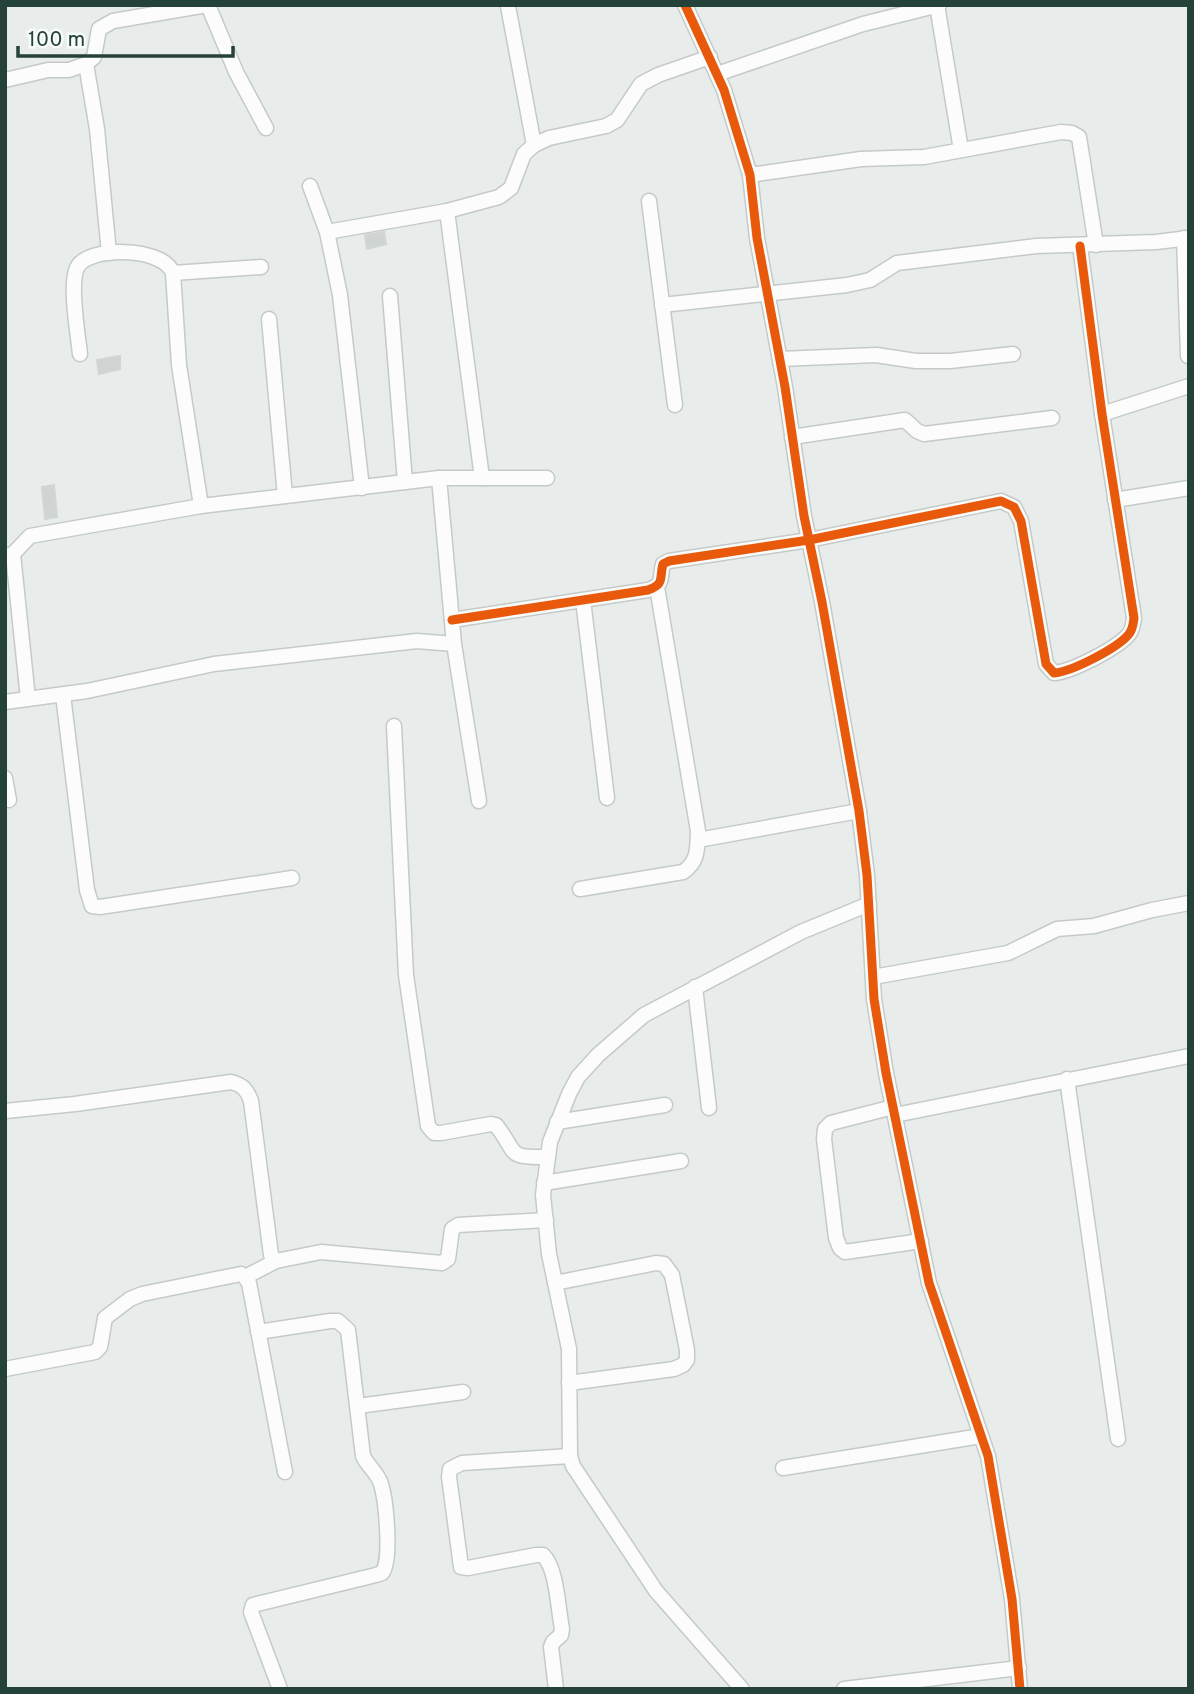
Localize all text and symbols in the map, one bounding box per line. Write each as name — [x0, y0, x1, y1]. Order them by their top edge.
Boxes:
scale bar — [18, 14, 233, 58]
text: 100 m — [28, 27, 85, 54]

